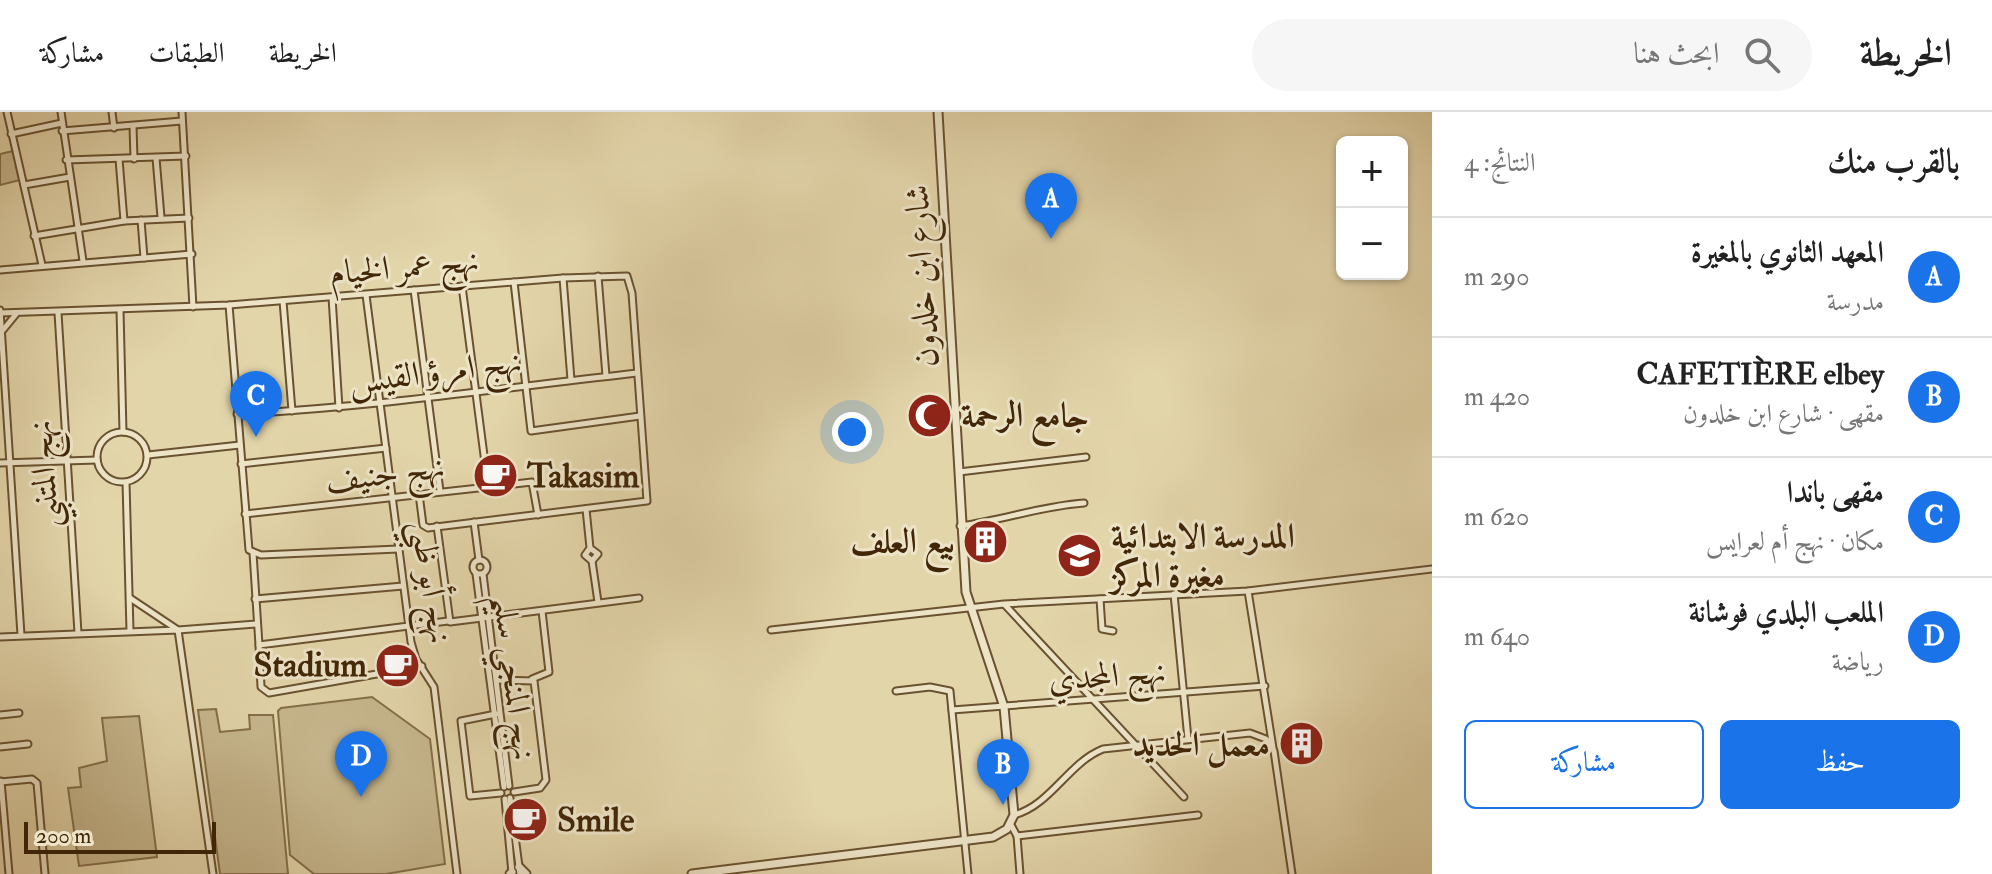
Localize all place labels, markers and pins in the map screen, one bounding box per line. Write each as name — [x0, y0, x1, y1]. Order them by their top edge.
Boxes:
pin: A — [1025, 173, 1077, 239]
pin: C — [230, 371, 282, 437]
mosque icon: جامع الرحمة — [906, 391, 954, 439]
place label: جامع الرحمة — [961, 394, 1089, 447]
cafe icon: Takasim — [472, 452, 520, 500]
place label: Takasim — [526, 455, 640, 498]
place label: المدرسة الابتدائية مغيرة المركز — [1107, 515, 1295, 597]
building icon: بيع العلف — [962, 517, 1010, 565]
place label: بيع العلف — [850, 520, 955, 573]
school or university icon: المدرسة الابتدائية مغيرة المركز — [1056, 532, 1104, 580]
cafe icon: Stadium — [374, 641, 422, 689]
place label: Stadium — [253, 644, 368, 687]
building icon: معمل الحديد — [1277, 720, 1325, 768]
place label: معمل الحديد — [1133, 723, 1270, 768]
pin: D — [335, 731, 387, 797]
pin: B — [977, 739, 1029, 805]
cafe icon: Smile — [502, 796, 550, 844]
place label: Smile — [557, 799, 635, 842]

